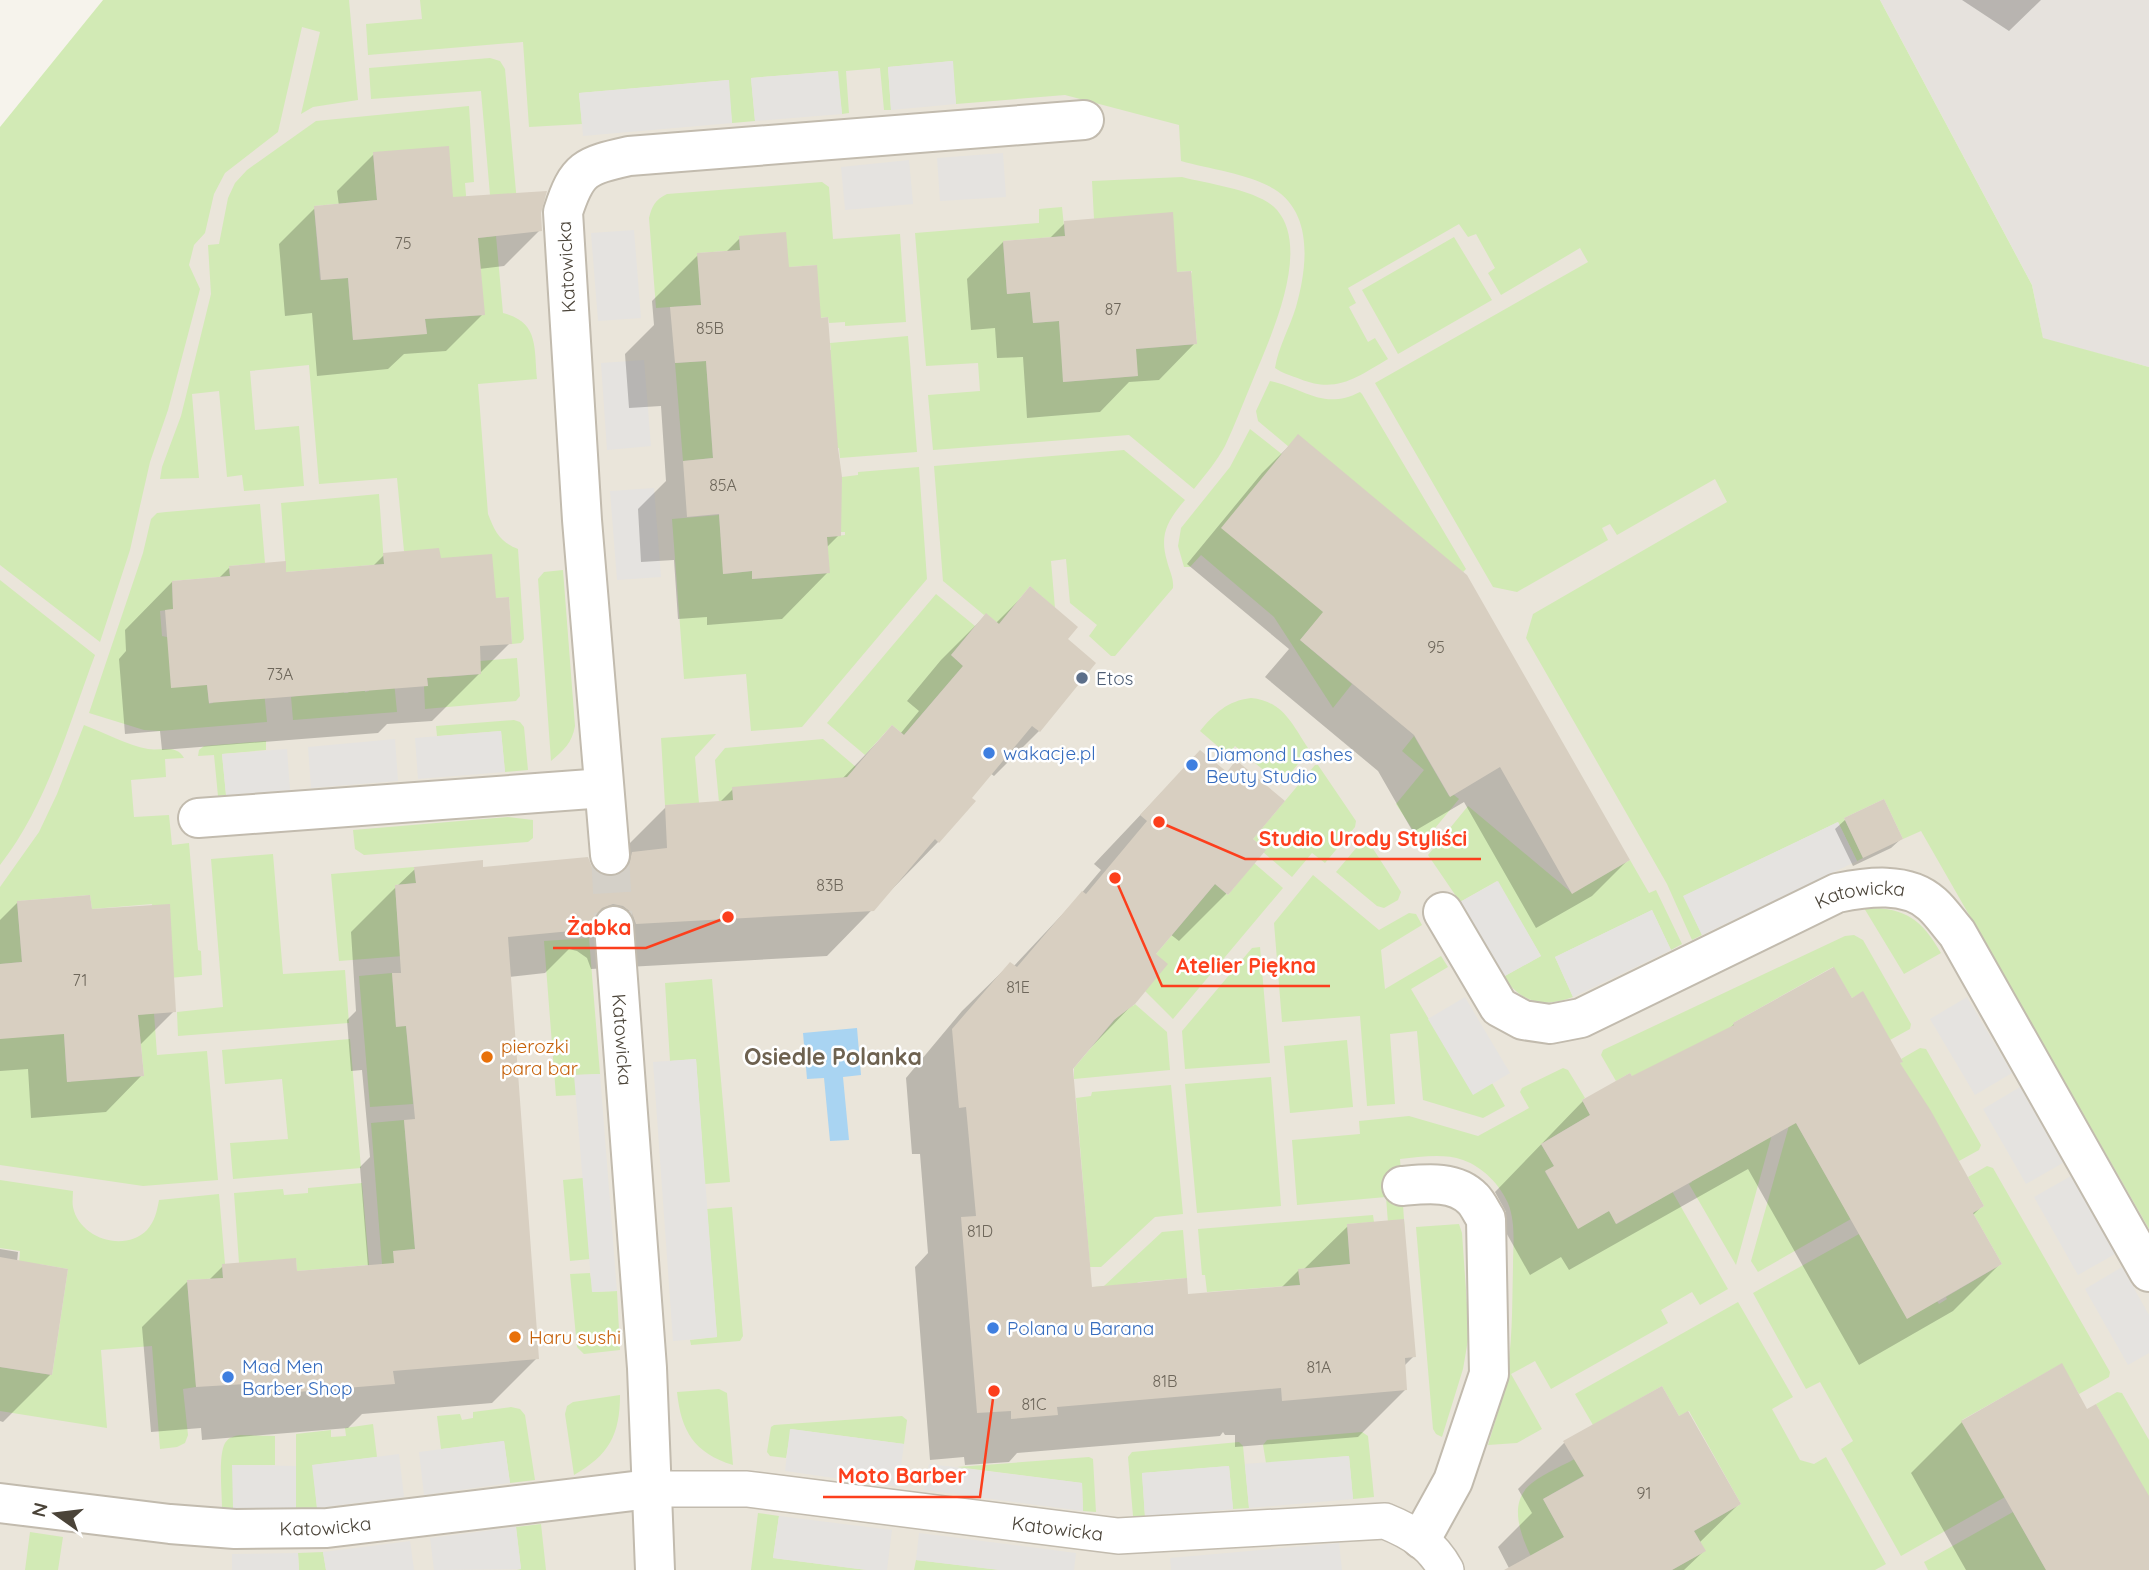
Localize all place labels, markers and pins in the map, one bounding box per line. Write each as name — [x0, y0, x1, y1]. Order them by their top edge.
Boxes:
place label: Etos — [1096, 666, 1134, 690]
marker: Etos — [1074, 670, 1090, 686]
place label: wakacje.pl — [1003, 741, 1096, 765]
place label: Diamond Lashes Beuty Studio — [1206, 742, 1353, 788]
marker: wakacje.pl — [981, 745, 997, 761]
marker: Diamond Lashes Beuty Studio — [1184, 757, 1200, 773]
callout: Studio Urody Styliści — [1245, 817, 1481, 859]
callout: Żabka — [553, 906, 646, 948]
callout: Atelier Piękna — [1162, 944, 1330, 986]
place label: pierozki para bar — [501, 1034, 579, 1080]
marker: pierozki para bar — [479, 1049, 495, 1065]
place label: Polana u Barana — [1007, 1316, 1154, 1340]
marker: Polana u Barana — [985, 1320, 1001, 1336]
place label: Haru sushi — [529, 1325, 621, 1349]
marker: Haru sushi — [507, 1329, 523, 1345]
place label: Mad Men Barber Shop — [242, 1354, 352, 1400]
marker: Mad Men Barber Shop — [220, 1369, 236, 1385]
callout: Moto Barber — [823, 1455, 980, 1497]

